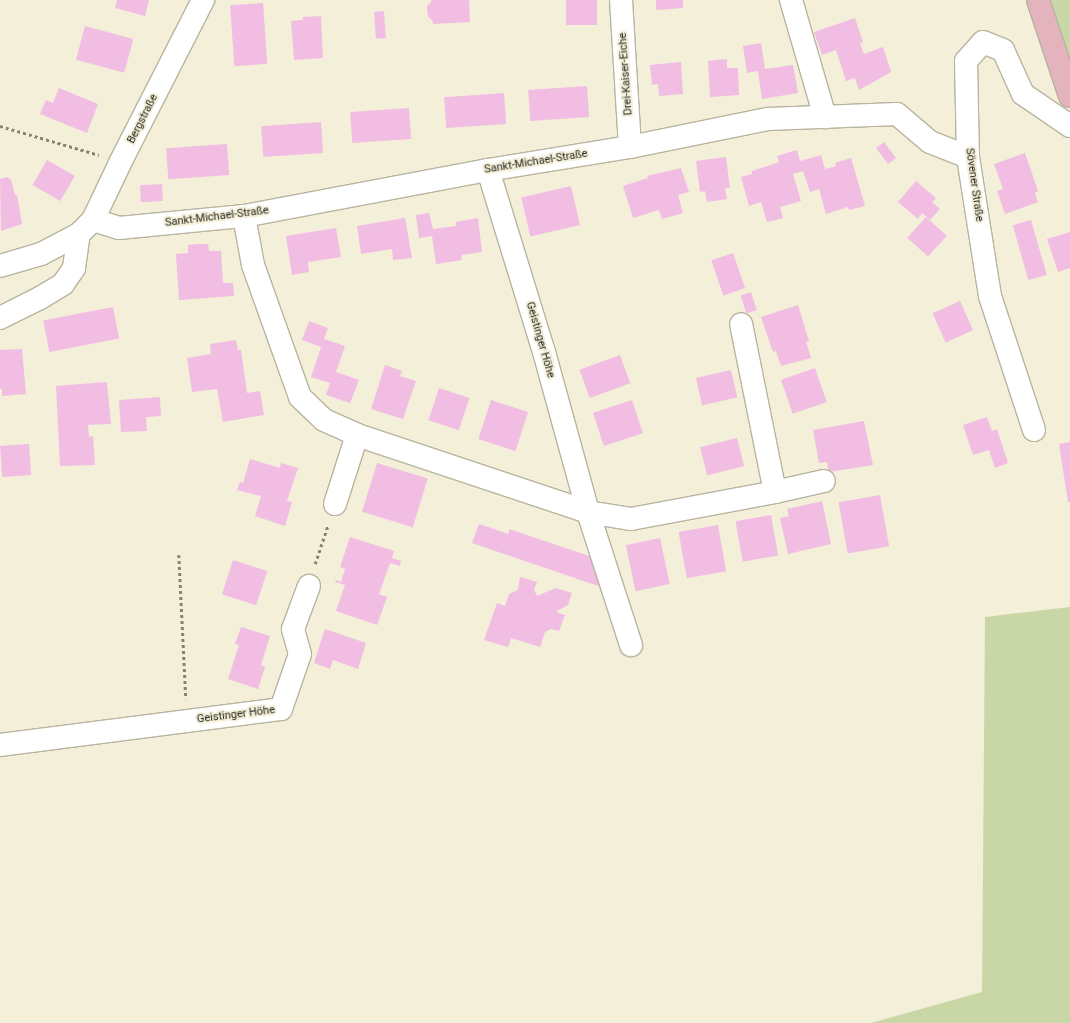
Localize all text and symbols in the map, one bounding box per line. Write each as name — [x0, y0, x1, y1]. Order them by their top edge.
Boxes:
street label: Drei-Kaiser-Eiche — [617, 32, 635, 116]
street label: Bergstraße — [125, 92, 161, 146]
street label: Sankt-Michael-Straße — [483, 147, 589, 177]
street label: Sövener Straße — [962, 147, 986, 223]
street label: Sankt-Michael-Straße — [164, 204, 270, 230]
street label: Geistinger Höhe — [523, 300, 557, 380]
street label: Geistinger Höhe — [196, 704, 276, 726]

